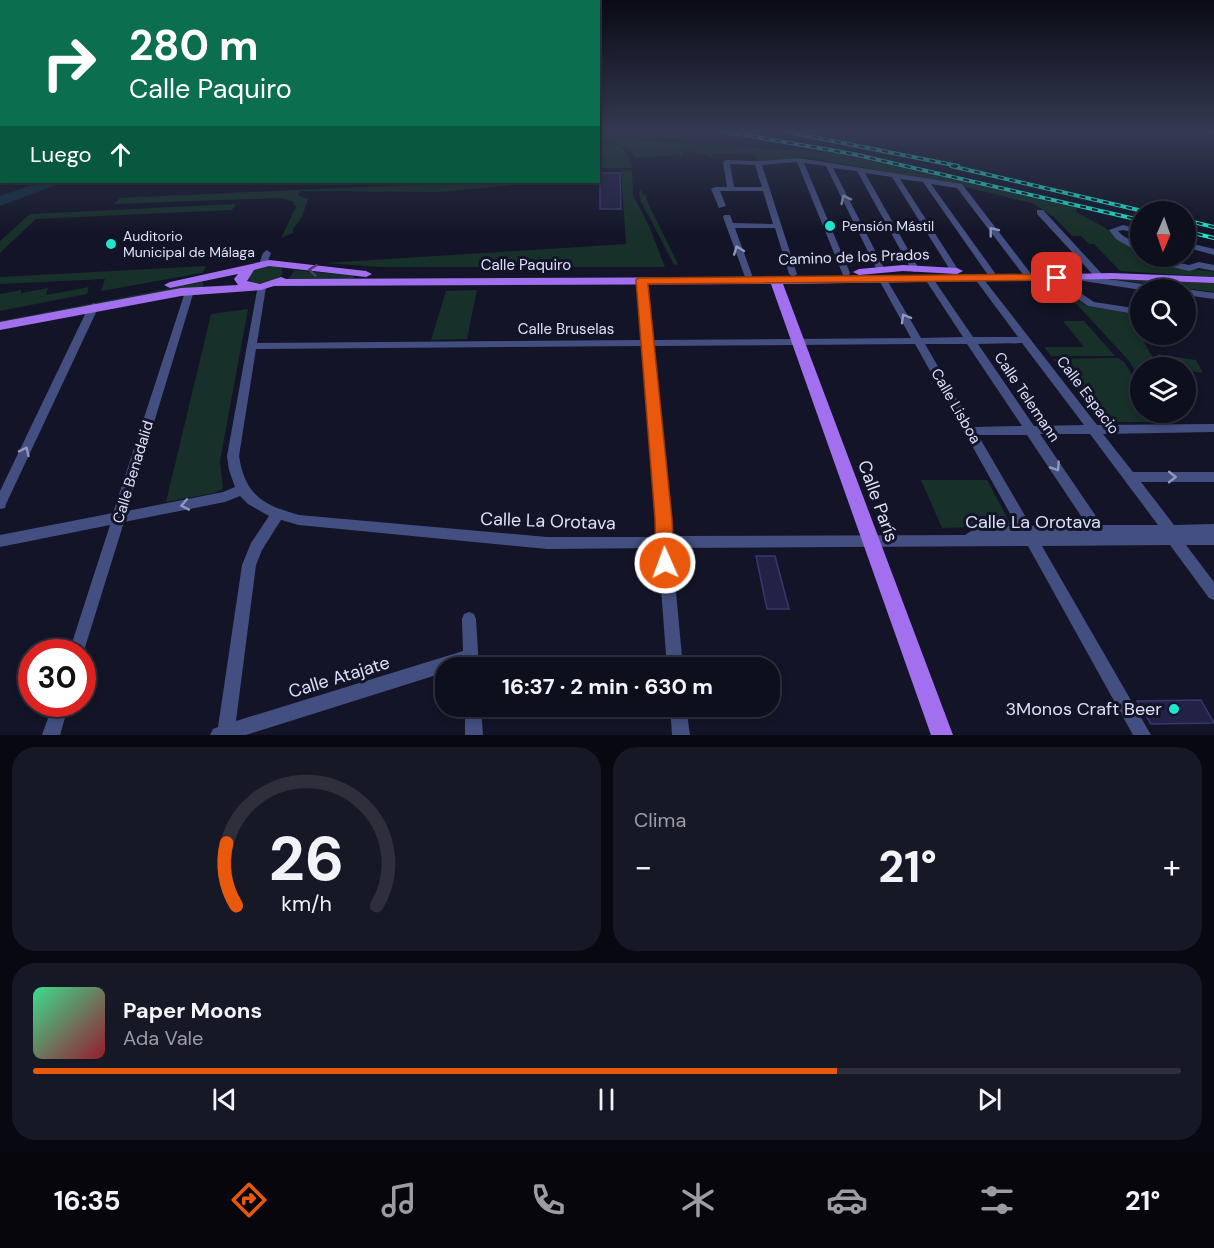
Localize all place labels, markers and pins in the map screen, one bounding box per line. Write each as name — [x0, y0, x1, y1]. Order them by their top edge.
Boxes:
place label: Pensión Mástil — [842, 217, 934, 235]
marker: Pensión Mástil — [823, 219, 837, 233]
place label: Auditorio Municipal de Málaga — [123, 227, 255, 261]
marker: Auditorio Municipal de Málaga — [104, 237, 118, 251]
pin — [1031, 252, 1082, 303]
place label: 3Monos Craft Beer — [1005, 697, 1162, 721]
marker: 3Monos Craft Beer — [1167, 702, 1181, 716]

